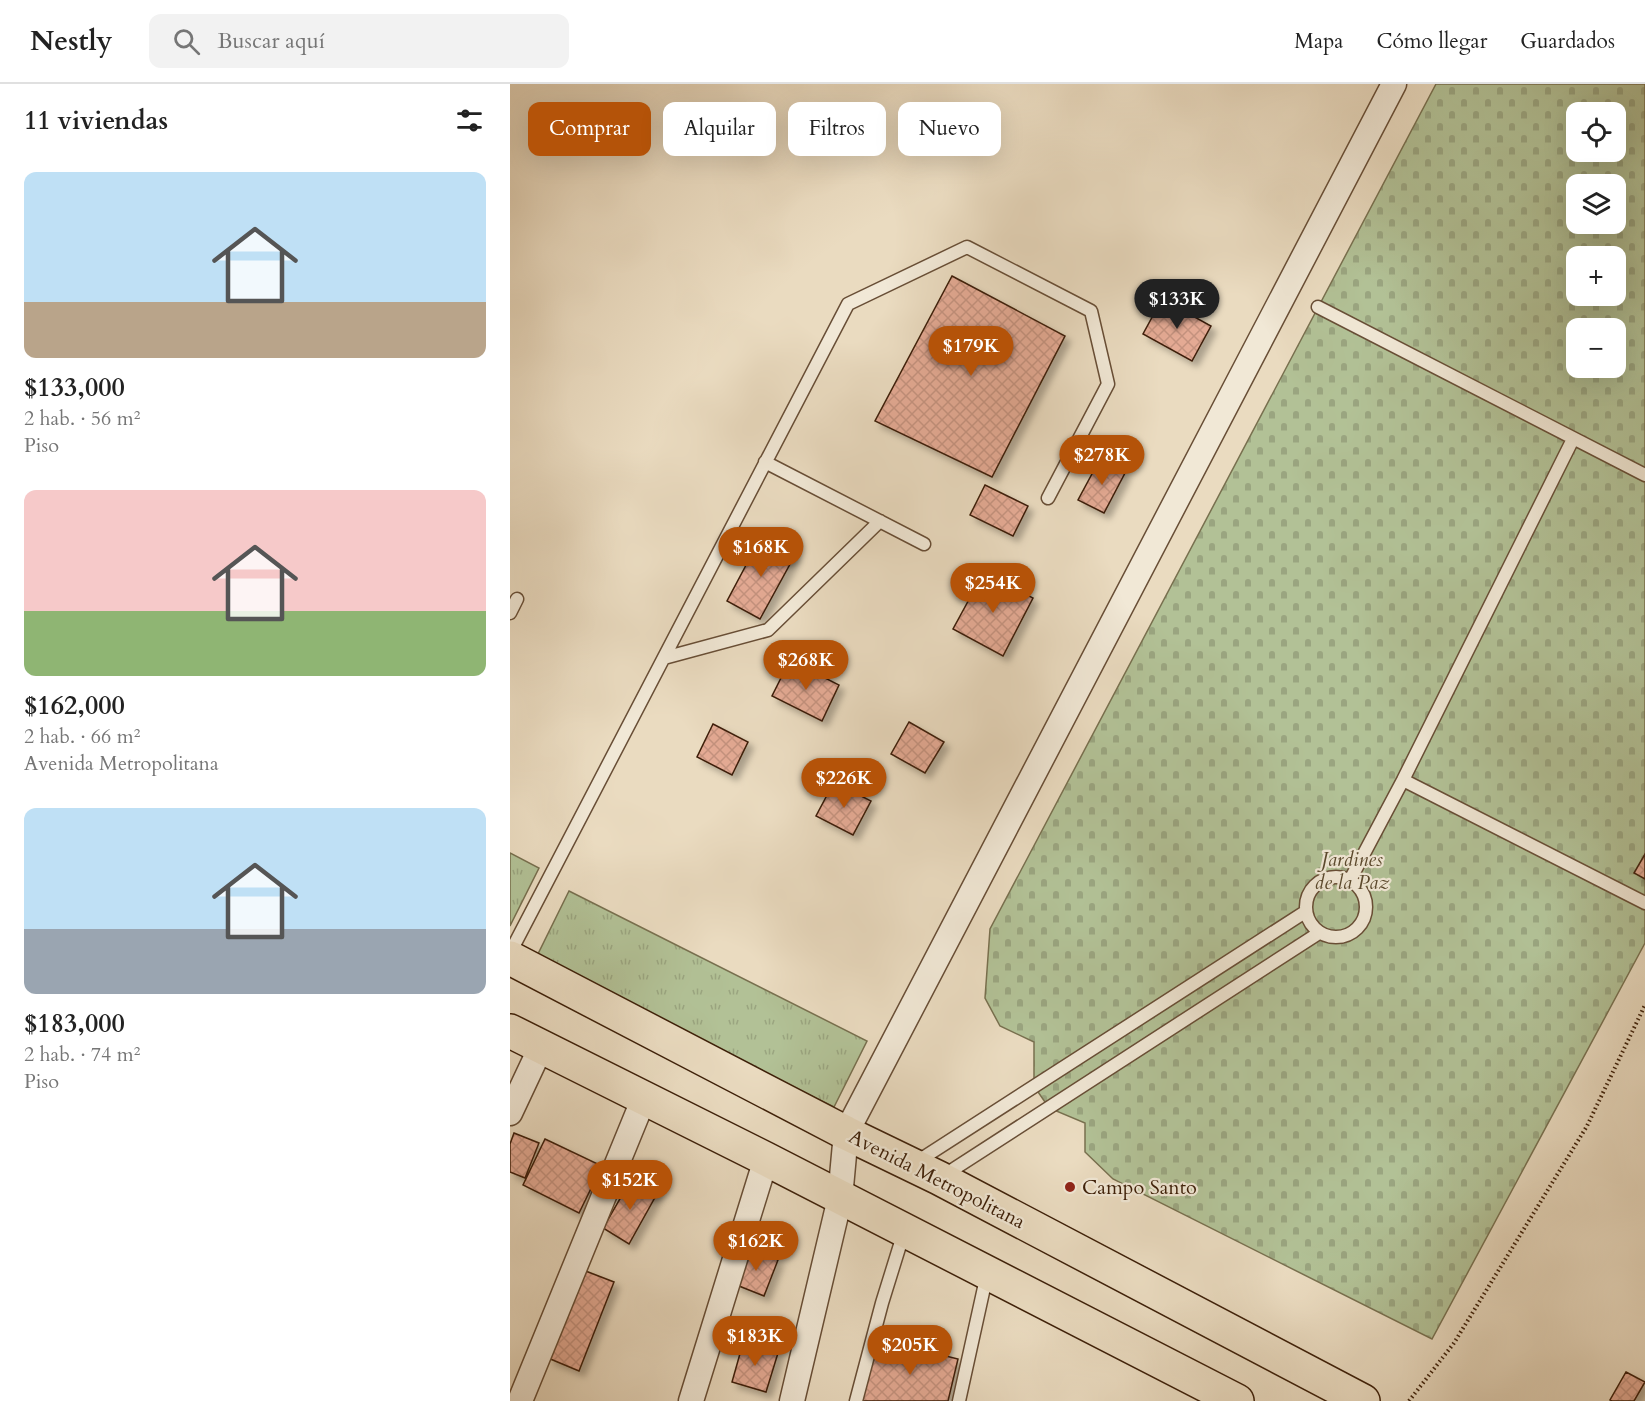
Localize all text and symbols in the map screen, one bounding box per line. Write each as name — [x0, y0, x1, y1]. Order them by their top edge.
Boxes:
search box — [149, 14, 569, 68]
text: Nestly — [30, 22, 113, 60]
icon: search — [170, 25, 203, 58]
text: Buscar aquí — [218, 26, 325, 56]
text: Mapa — [1294, 27, 1343, 56]
text: Cómo llegar — [1376, 27, 1487, 56]
text: Guardados — [1520, 27, 1615, 56]
chip: Comprar — [528, 102, 651, 156]
chip: Alquilar — [663, 102, 776, 156]
chip: Filtros — [788, 102, 886, 156]
chip: Nuevo — [898, 102, 1001, 156]
map controls — [1566, 102, 1626, 378]
button: locate — [1566, 102, 1626, 162]
text: 11 viviendas — [24, 103, 168, 138]
icon: filters — [453, 104, 486, 137]
button: layers — [1566, 174, 1626, 234]
icon: home — [201, 211, 309, 319]
button: + — [1566, 246, 1626, 306]
pin: $133K — [1135, 279, 1219, 330]
text: $133K — [1148, 285, 1206, 312]
button: − — [1566, 318, 1626, 378]
pin: $179K — [929, 326, 1013, 377]
text: $179K — [942, 332, 1000, 359]
text: $133,000 — [24, 370, 125, 405]
text: 2 hab. · 56 m² — [24, 405, 140, 432]
text: Piso — [24, 432, 59, 459]
pin: $278K — [1060, 435, 1144, 486]
text: $278K — [1073, 441, 1131, 468]
pin: $168K — [719, 527, 803, 578]
icon: home — [201, 529, 309, 637]
text: $168K — [732, 533, 790, 560]
pin: $254K — [951, 563, 1035, 614]
text: $254K — [964, 569, 1022, 596]
pin: $268K — [764, 640, 848, 691]
text: $268K — [777, 646, 835, 673]
text: $162,000 — [24, 688, 125, 723]
text: 2 hab. · 66 m² — [24, 723, 140, 750]
text: Avenida Metropolitana — [24, 750, 219, 777]
pin: $226K — [802, 758, 886, 809]
text: $226K — [815, 764, 873, 791]
park label: Jardines de la Paz — [1315, 846, 1390, 896]
icon: home — [201, 847, 309, 955]
text: $183,000 — [24, 1006, 125, 1041]
text: 2 hab. · 74 m² — [24, 1041, 140, 1068]
text: Piso — [24, 1068, 59, 1095]
street label: Avenida Metropolitana — [844, 1123, 1030, 1235]
pin: $152K — [588, 1160, 672, 1211]
text: $152K — [601, 1166, 659, 1193]
place label: Campo Santo — [1082, 1174, 1197, 1201]
marker: Campo Santo — [1063, 1180, 1077, 1194]
pin: $162K — [714, 1221, 798, 1272]
text: $162K — [727, 1227, 785, 1254]
pin: $183K — [713, 1316, 797, 1367]
text: $183K — [726, 1322, 784, 1349]
pin: $205K — [868, 1325, 952, 1376]
text: $205K — [881, 1331, 939, 1358]

